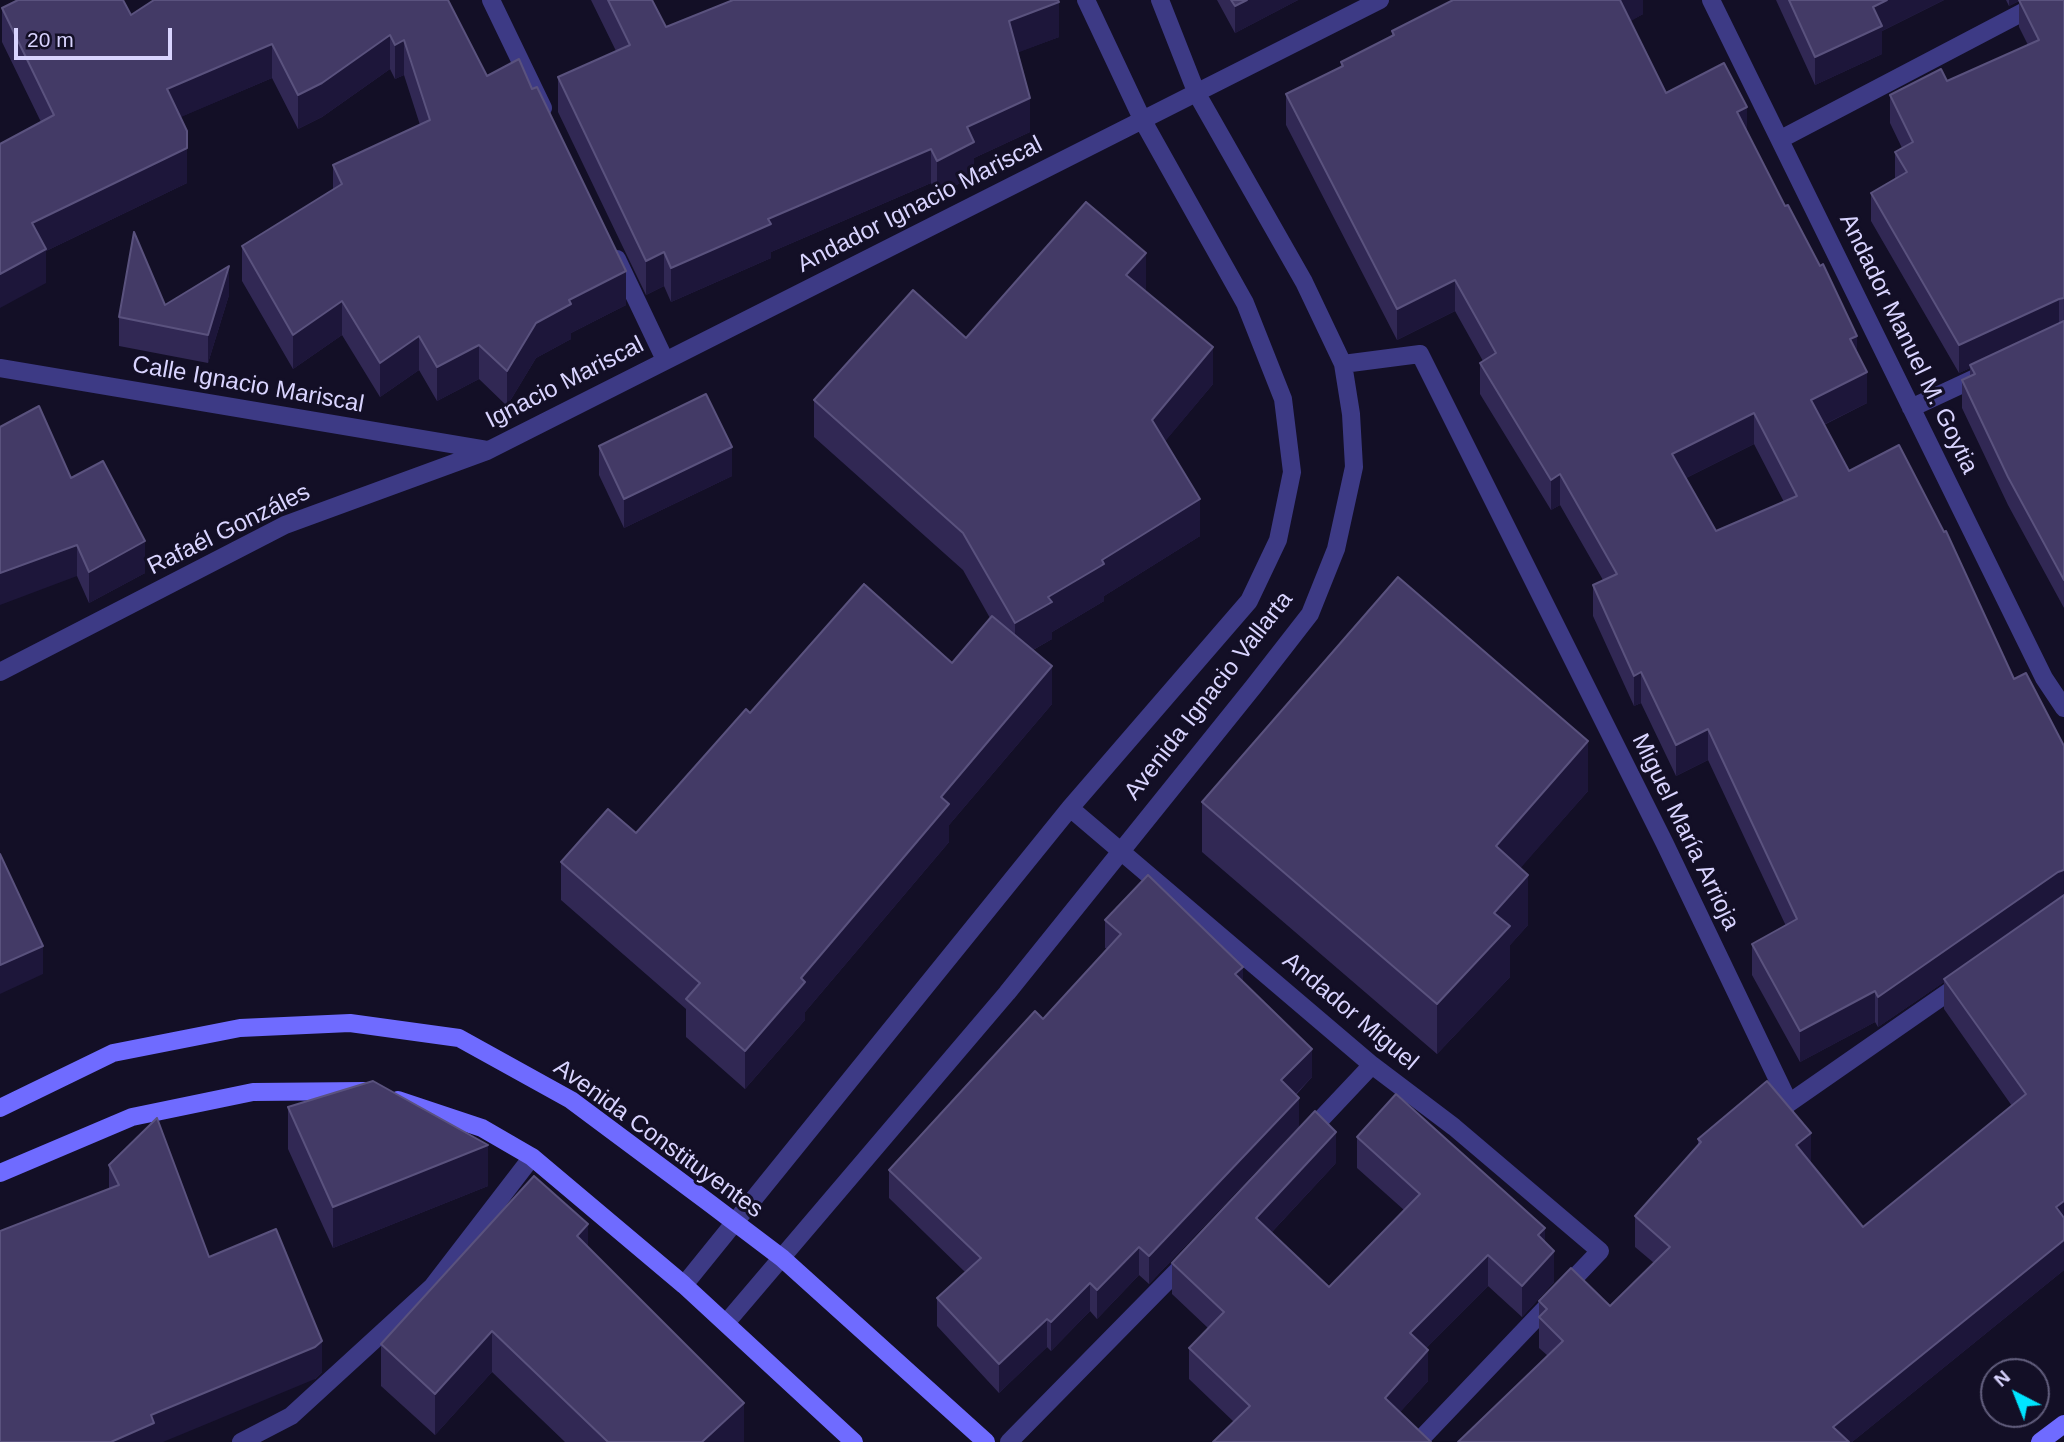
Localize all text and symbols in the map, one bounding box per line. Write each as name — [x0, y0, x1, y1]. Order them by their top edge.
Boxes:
scale bar — [18, 14, 175, 58]
text: 20 m — [27, 28, 74, 51]
street label: Andador Ignacio Mariscal — [793, 131, 1047, 279]
street label: Andador Manuel M. Goytia — [1832, 209, 1984, 479]
street label: Ignacio Mariscal — [481, 331, 649, 435]
street label: Calle Ignacio Mariscal — [130, 350, 366, 420]
street label: Rafaél Gonzáles — [143, 478, 315, 582]
street label: Avenida Ignacio Vallarta — [1119, 586, 1299, 806]
street label: Miguel María Arrioja — [1625, 729, 1745, 935]
street label: Andador Miguel — [1276, 947, 1424, 1077]
street label: Avenida Constituyentes — [548, 1053, 768, 1225]
north arrow — [1980, 1358, 2050, 1428]
text: N — [1990, 1366, 2014, 1391]

